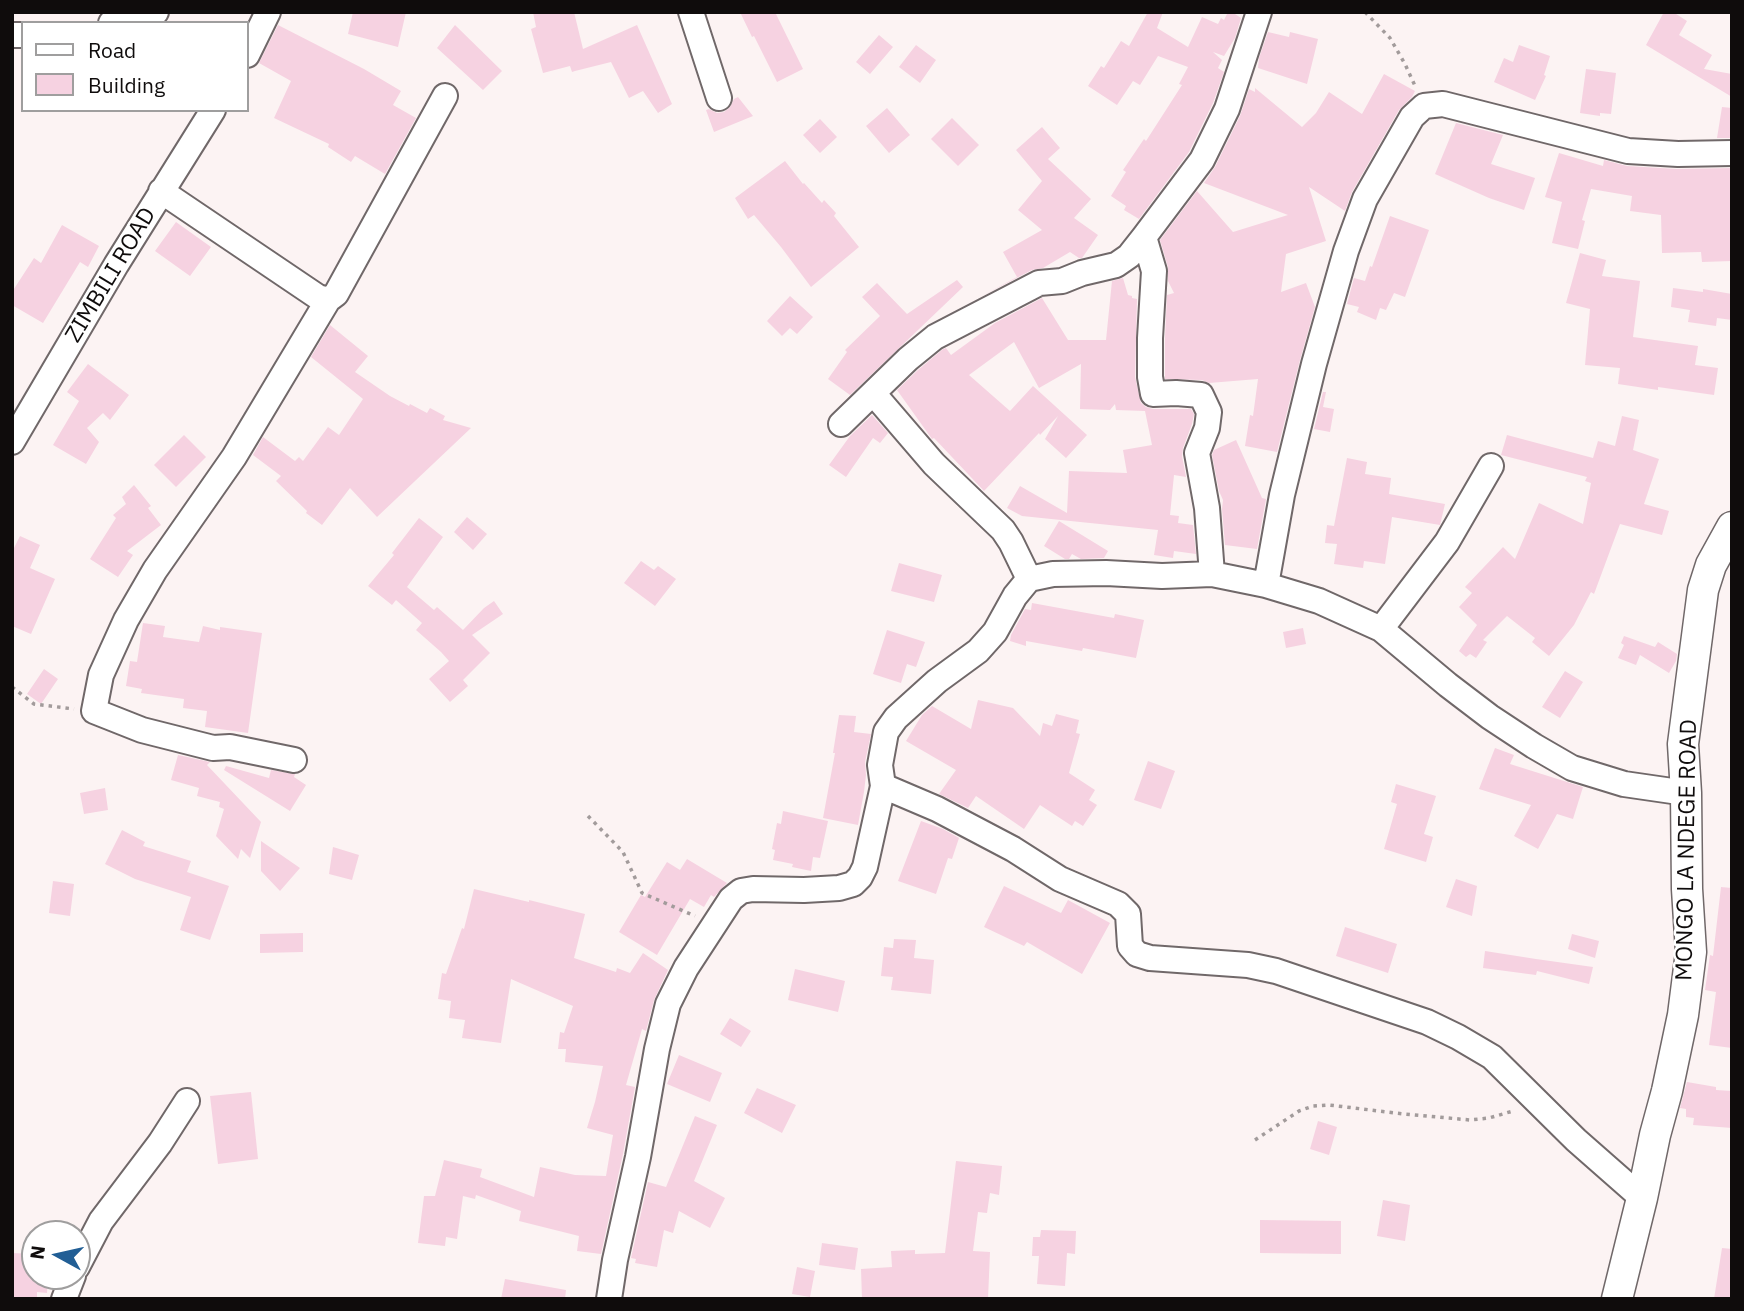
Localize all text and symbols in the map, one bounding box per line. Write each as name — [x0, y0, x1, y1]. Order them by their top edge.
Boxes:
legend — [21, 21, 248, 112]
text: Road — [88, 36, 136, 64]
text: Building — [88, 71, 165, 99]
street label: ZIMBILI ROAD — [60, 203, 162, 347]
street label: MONGO LA NDEGE ROAD — [1671, 719, 1703, 981]
north arrow — [21, 1220, 91, 1290]
text: N — [24, 1244, 50, 1261]

